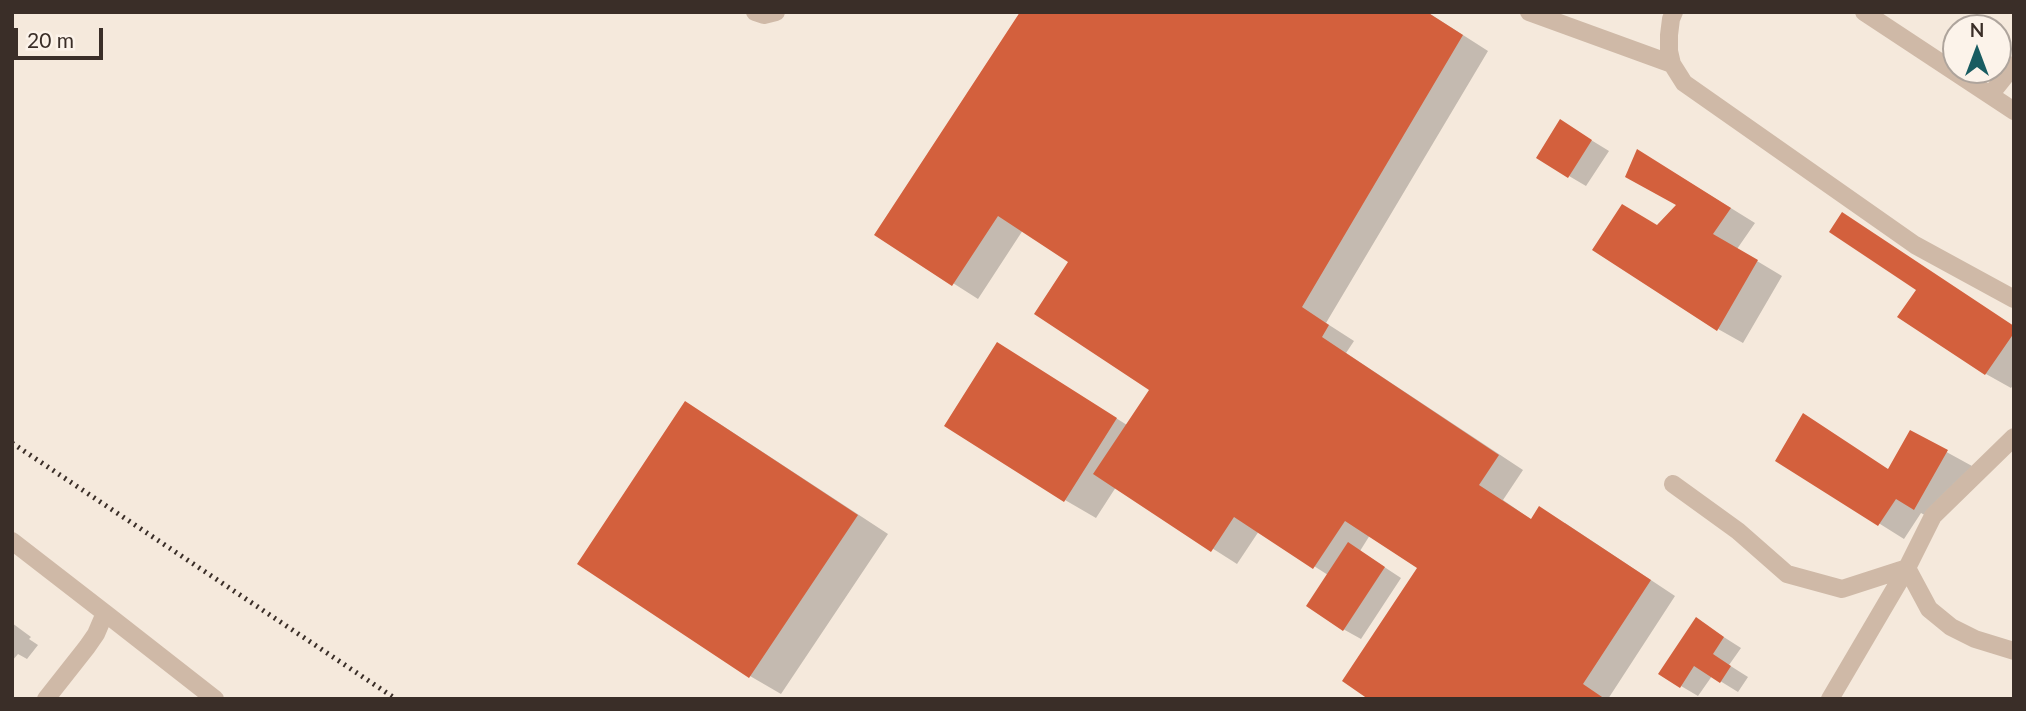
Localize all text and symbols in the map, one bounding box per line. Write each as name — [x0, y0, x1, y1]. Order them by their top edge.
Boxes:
scale bar — [18, 14, 107, 58]
north arrow — [1942, 14, 2012, 84]
text: N — [1970, 18, 1984, 41]
text: 20 m — [27, 27, 74, 52]

